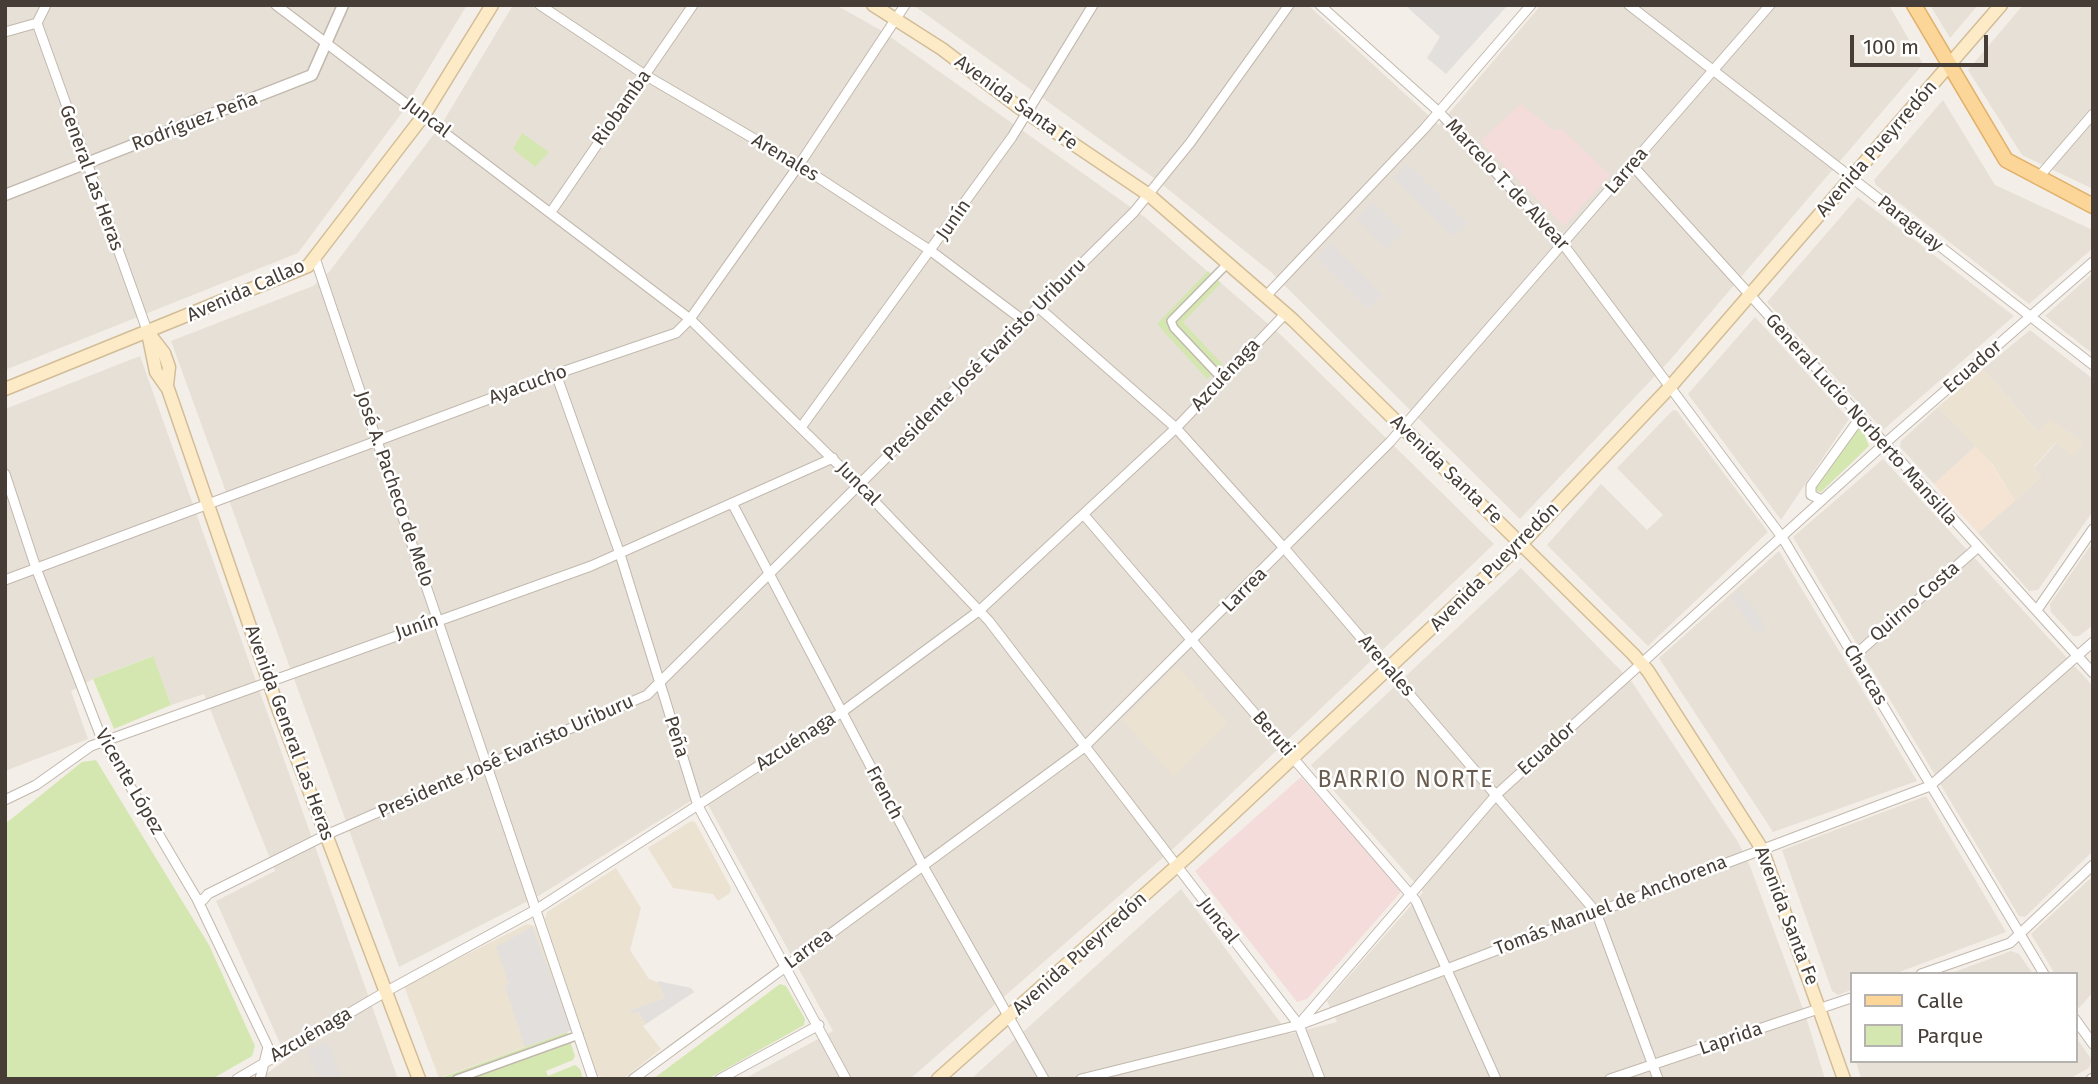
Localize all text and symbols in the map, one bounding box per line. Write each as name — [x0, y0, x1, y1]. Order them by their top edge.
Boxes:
scale bar — [1853, 21, 1991, 65]
text: 100 m — [1863, 34, 1919, 60]
street label: Avenida Santa Fe — [950, 51, 1082, 155]
street label: Riobamba — [588, 66, 656, 150]
street label: Avenida Pueyrredón — [1812, 76, 1942, 222]
street label: Rodríguez Peña — [129, 88, 261, 156]
street label: Juncal — [399, 93, 455, 143]
street label: General Las Heras — [54, 102, 128, 254]
street label: Marcelo T. de Alvear — [1440, 115, 1574, 255]
street label: Arenales — [747, 129, 823, 187]
street label: Larrea — [1601, 143, 1653, 199]
street label: Paraguay — [1873, 191, 1947, 257]
street label: Junín — [932, 195, 976, 245]
street label: Presidente José Evaristo Uriburu — [879, 254, 1091, 466]
street label: Avenida Callao — [183, 255, 309, 327]
street label: General Lucio Norberto Mansilla — [1760, 309, 1962, 531]
street label: Azcuénaga — [1187, 334, 1265, 416]
street label: Ecuador — [1939, 335, 2007, 399]
street label: Ayacucho — [486, 360, 570, 410]
street label: José A. Pacheco de Melo — [350, 388, 438, 590]
street label: Avenida Santa Fe — [1385, 411, 1507, 529]
street label: Juncal — [831, 457, 885, 511]
street label: Avenida Pueyrredón — [1426, 498, 1564, 636]
street label: Quirno Costa — [1865, 557, 1965, 647]
street label: Larrea — [1218, 563, 1272, 617]
street label: Junín — [392, 609, 442, 645]
street label: Avenida General Las Heras — [239, 622, 339, 844]
street label: Arenales — [1353, 631, 1419, 701]
street label: Charcas — [1838, 641, 1892, 709]
street label: Presidente José Evaristo Uriburu — [375, 690, 637, 824]
street label: Beruti — [1247, 707, 1299, 761]
street label: Azcuénaga — [752, 708, 840, 776]
street label: Peña — [659, 713, 693, 761]
street label: Ecuador — [1513, 717, 1581, 781]
street label: Vicente López — [90, 725, 168, 839]
street label: French — [861, 762, 907, 824]
district label: BARRIO NORTE — [1319, 767, 1493, 795]
street label: Avenida Santa Fe — [1749, 843, 1823, 989]
street label: Tomás Manuel de Anchorena — [1492, 851, 1730, 961]
street label: Avenida Pueyrredón — [1008, 888, 1152, 1020]
street label: Juncal — [1193, 893, 1243, 949]
street label: Larrea — [780, 924, 838, 974]
legend — [1850, 972, 2077, 1063]
text: Calle — [1917, 988, 1963, 1014]
street label: Azcuénaga — [266, 1003, 356, 1067]
street label: Laprida — [1696, 1018, 1766, 1060]
text: Parque — [1917, 1023, 1983, 1049]

